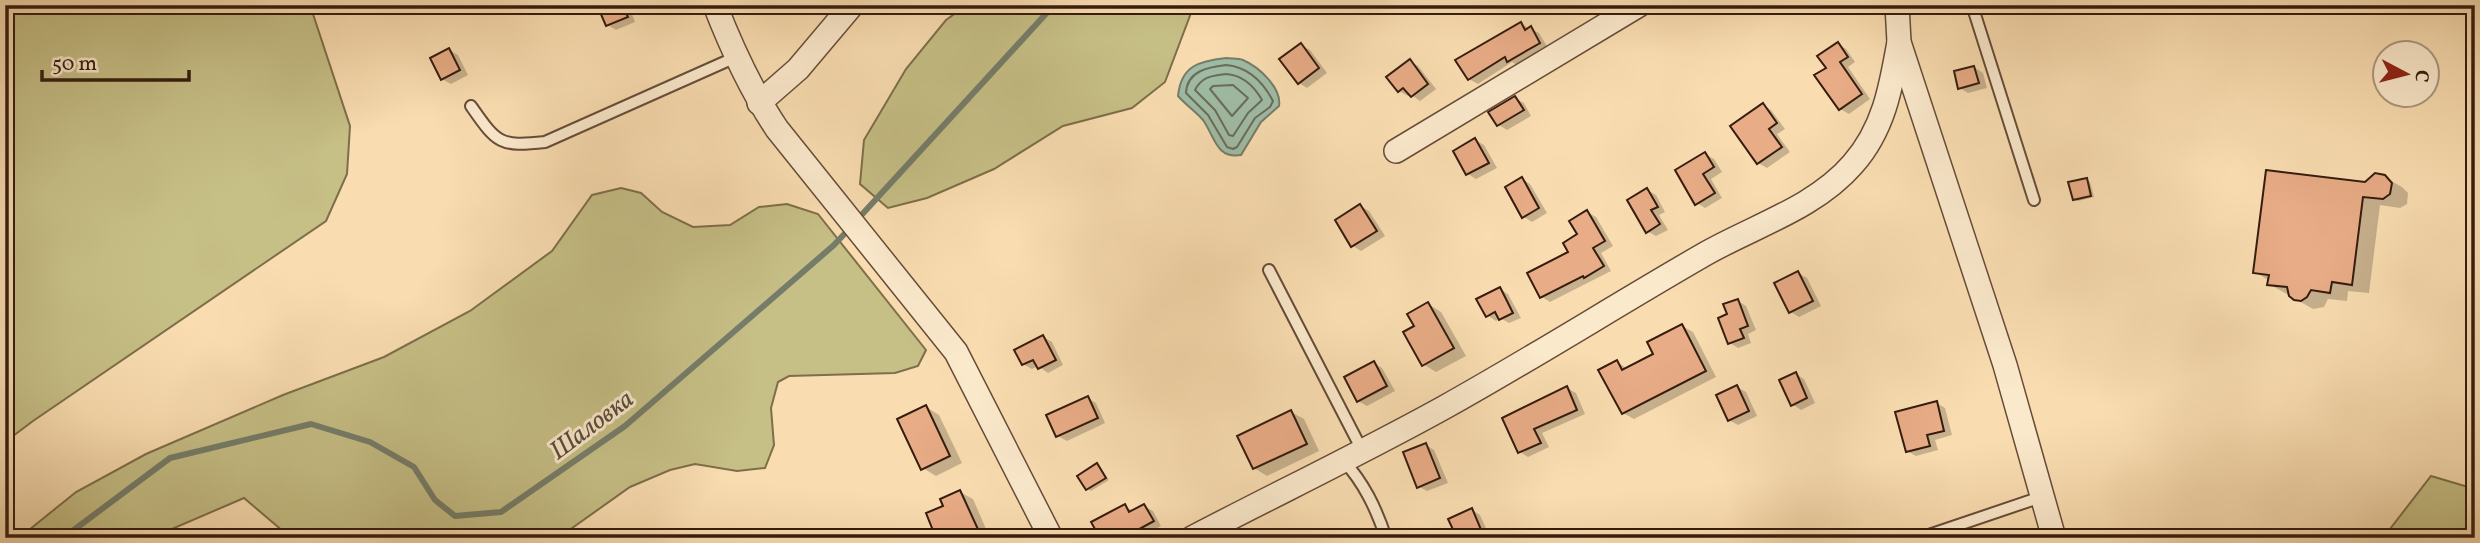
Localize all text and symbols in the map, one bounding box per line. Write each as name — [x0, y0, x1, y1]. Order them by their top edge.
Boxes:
scale bar — [42, 38, 189, 82]
north arrow — [2372, 38, 2442, 108]
text: 50 m — [52, 50, 97, 79]
text: С — [2407, 68, 2435, 83]
water label: Шаловка — [543, 382, 642, 469]

